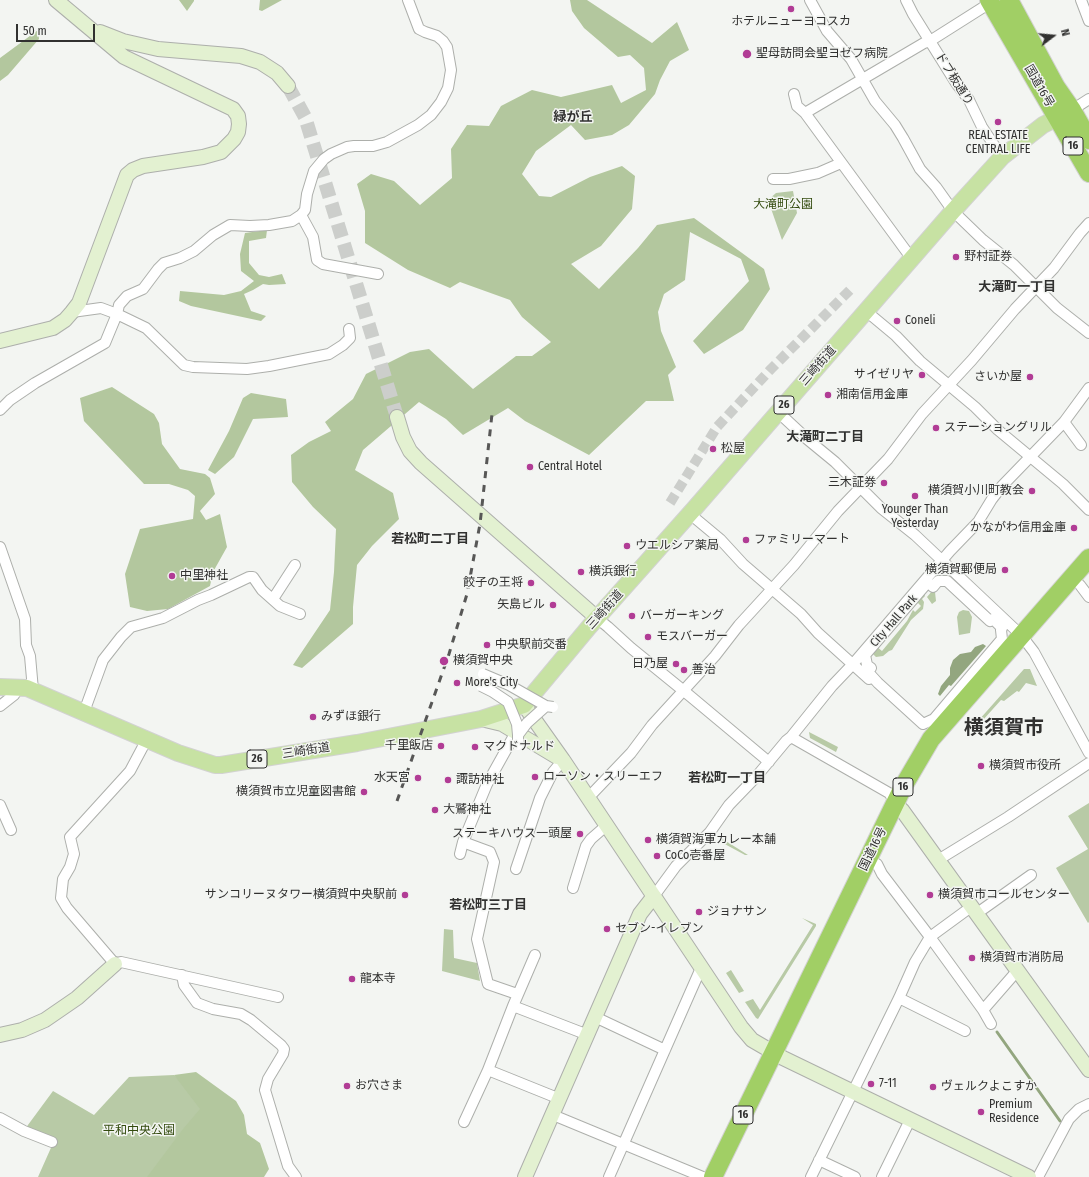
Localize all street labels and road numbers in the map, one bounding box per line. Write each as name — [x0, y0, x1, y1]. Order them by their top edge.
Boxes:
street label: ドブ板通り — [932, 50, 976, 108]
street label: 国道16号 — [1021, 62, 1057, 110]
road number: 16 — [1063, 137, 1083, 155]
street label: 三崎街道 — [797, 343, 839, 389]
road number: 26 — [774, 396, 794, 414]
street label: 三崎街道 — [584, 587, 626, 633]
street label: City Hall Park — [867, 592, 921, 650]
street label: 三崎街道 — [281, 740, 331, 762]
road number: 26 — [247, 750, 267, 768]
road number: 16 — [893, 778, 913, 796]
street label: 国道16号 — [856, 825, 890, 873]
road number: 16 — [733, 1106, 753, 1124]

